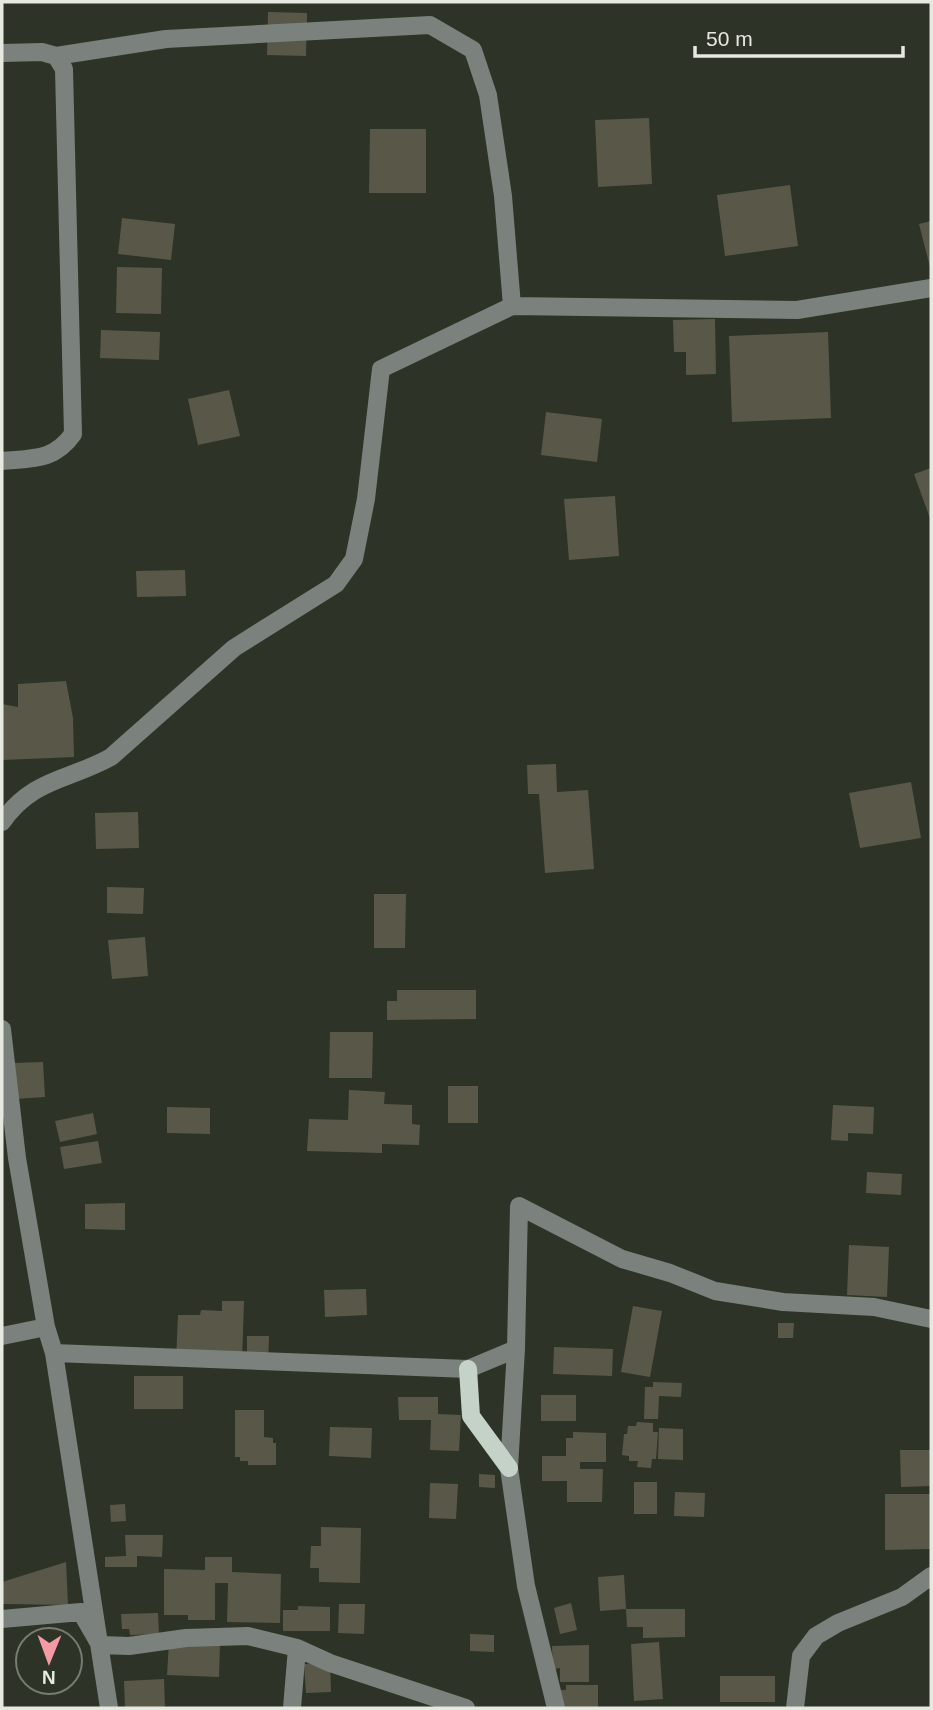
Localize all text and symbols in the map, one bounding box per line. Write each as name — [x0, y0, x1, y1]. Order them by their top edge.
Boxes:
scale bar — [695, 14, 903, 58]
text: 50 m — [706, 27, 753, 50]
north arrow — [14, 1626, 84, 1696]
text: N — [42, 1667, 56, 1688]

